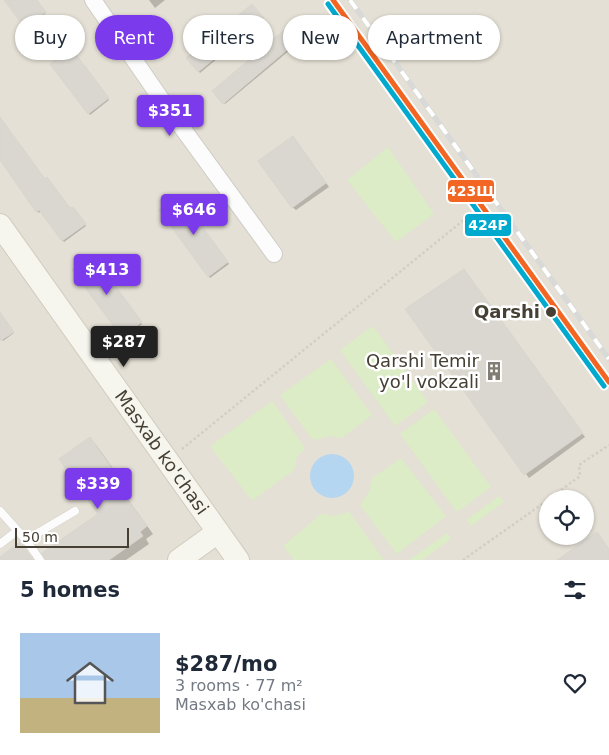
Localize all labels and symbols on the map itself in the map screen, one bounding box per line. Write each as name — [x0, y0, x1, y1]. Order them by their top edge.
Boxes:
pin: $351 — [140, 94, 200, 137]
line badge: 423Щ — [447, 179, 495, 203]
text: 423Щ — [447, 183, 495, 199]
pin: $646 — [164, 194, 224, 236]
line badge: 424Р — [464, 213, 512, 237]
text: 424Р — [468, 217, 508, 233]
pin: $413 — [77, 254, 137, 296]
place label: Qarshi — [474, 301, 540, 322]
marker: Qarshi — [544, 305, 558, 319]
pin: $287 — [94, 326, 154, 368]
place label: Qarshi Temir yo'l vokzali — [366, 350, 480, 392]
building icon: Qarshi Temir yo'l vokzali — [483, 360, 505, 382]
street label: Masxab ko'chasi — [111, 386, 213, 518]
pin: $339 — [68, 468, 128, 510]
scale bar — [15, 525, 129, 548]

